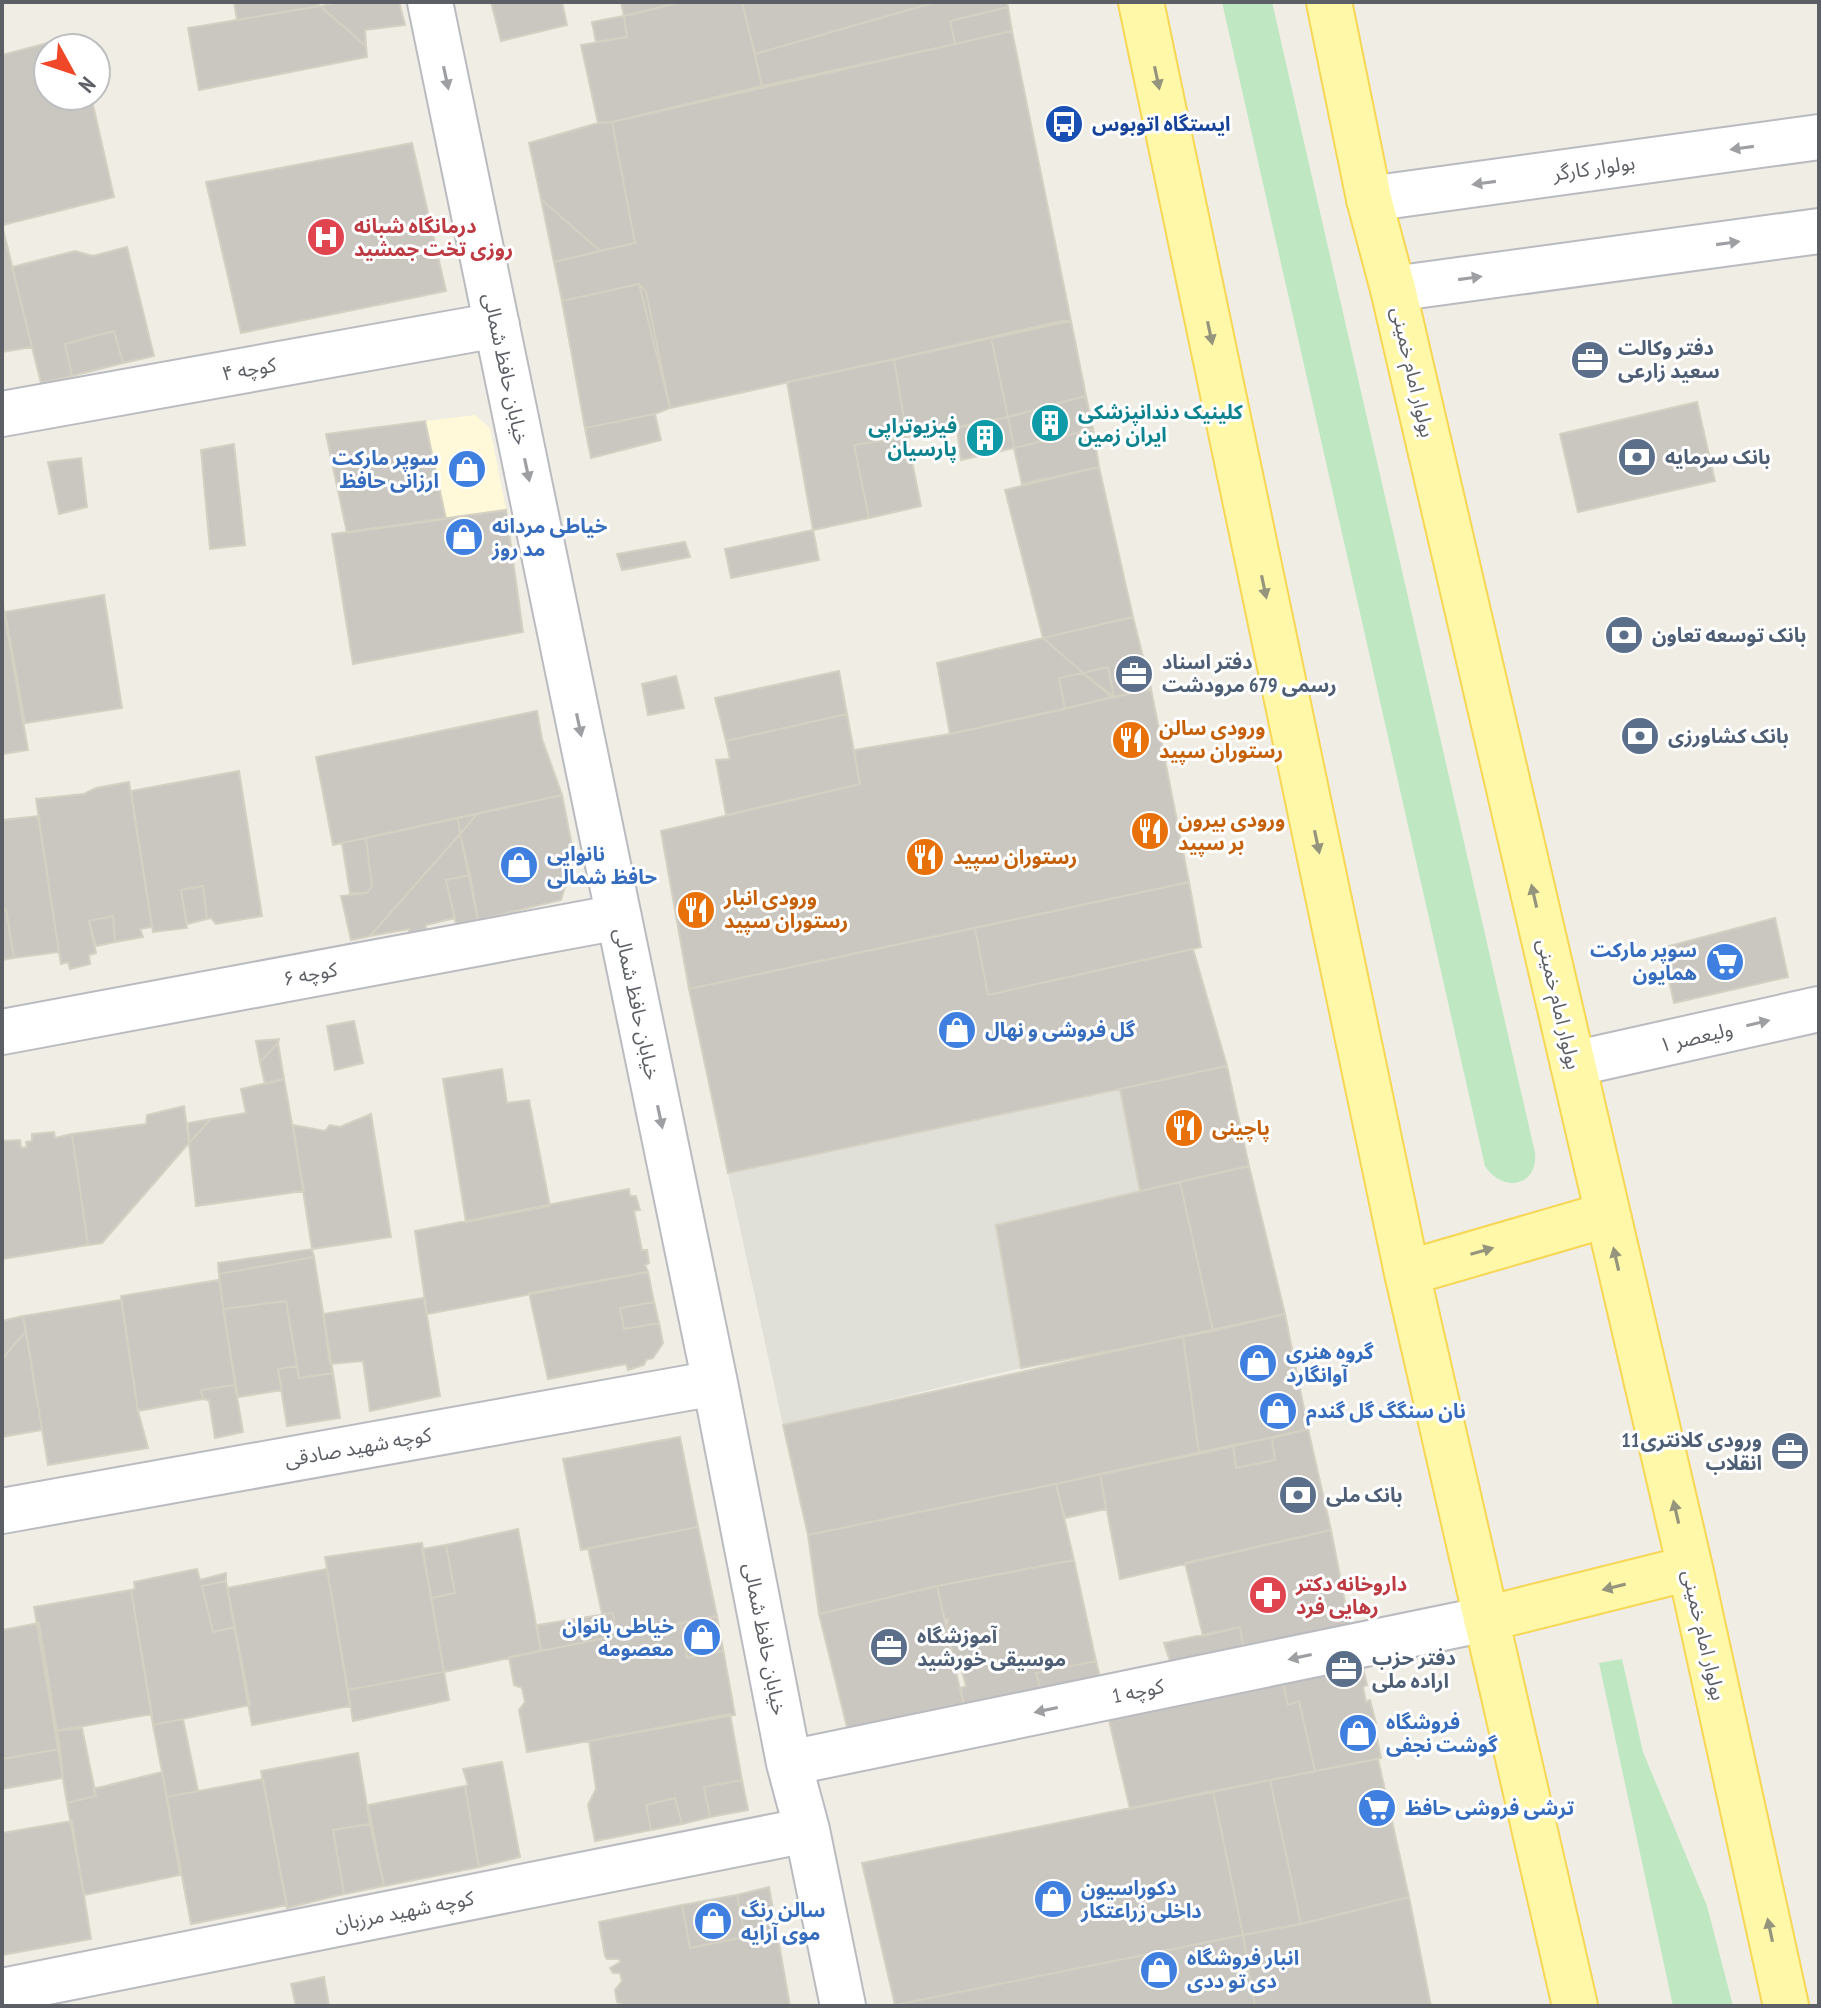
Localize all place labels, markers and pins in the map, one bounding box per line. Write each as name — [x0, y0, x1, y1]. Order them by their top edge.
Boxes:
bus stop icon: ایستگاه اتوبوس — [1043, 103, 1085, 145]
place label: ایستگاه اتوبوس — [1092, 111, 1231, 137]
place label: درمانگاه شبانه روزی تخت جمشید — [354, 213, 513, 262]
hospital icon: درمانگاه شبانه روزی تخت جمشید — [305, 216, 347, 258]
place label: دفتر وکالت سعید زارعی — [1618, 335, 1720, 384]
office icon: دفتر وکالت سعید زارعی — [1569, 339, 1611, 381]
place label: کلینیک دندانپزشکی ایران زمین — [1078, 399, 1244, 448]
building icon: کلینیک دندانپزشکی ایران زمین — [1029, 402, 1071, 444]
place label: فیزیوتراپی پارسیان — [868, 413, 957, 463]
building icon: فیزیوتراپی پارسیان — [964, 417, 1006, 459]
bank icon: بانک سرمایه — [1616, 436, 1658, 478]
place label: بانک سرمایه — [1665, 444, 1771, 470]
place label: سوپر مارکت ارزانی حافظ — [332, 445, 439, 494]
shop icon: سوپر مارکت ارزانی حافظ — [446, 448, 488, 490]
place label: خیاطی مردانه مد روز — [491, 513, 608, 562]
shop icon: خیاطی مردانه مد روز — [443, 516, 485, 558]
bank icon: بانک توسعه تعاون — [1603, 614, 1645, 656]
place label: بانک توسعه تعاون — [1652, 622, 1806, 648]
place label: دفتر اسناد رسمی 679 مرودشت — [1162, 649, 1337, 698]
office icon: دفتر اسناد رسمی 679 مرودشت — [1113, 653, 1155, 695]
place label: ورودی سالن رستوران سپید — [1159, 715, 1283, 765]
bank icon: بانک کشاورزی — [1619, 715, 1661, 757]
restaurant icon: ورودی سالن رستوران سپید — [1110, 719, 1152, 761]
place label: بانک کشاورزی — [1668, 723, 1789, 749]
place label: ورودی بیرون بر سپید — [1178, 807, 1285, 857]
restaurant icon: ورودی بیرون بر سپید — [1129, 810, 1171, 852]
restaurant icon: رستوران سپید — [904, 836, 946, 878]
place label: نانوایی حافظ شمالی — [547, 841, 658, 890]
shop icon: نانوایی حافظ شمالی — [498, 844, 540, 886]
place label: رستوران سپید — [953, 844, 1077, 871]
place label: ورودی انبار رستوران سپید — [723, 885, 848, 935]
restaurant icon: ورودی انبار رستوران سپید — [675, 889, 717, 931]
place label: سوپر مارکت همایون — [1590, 937, 1697, 986]
supermarket icon: سوپر مارکت همایون — [1704, 941, 1746, 983]
shop icon: گل فروشی و نهال — [936, 1009, 978, 1051]
place label: گل فروشی و نهال — [985, 1017, 1136, 1043]
restaurant icon: پاچینی — [1163, 1107, 1205, 1149]
place label: پاچینی — [1212, 1115, 1270, 1142]
place label: گروه هنری آوانگارد — [1286, 1339, 1374, 1388]
shop icon: گروه هنری آوانگارد — [1237, 1342, 1279, 1384]
shop icon: نان سنگگ گل گندم — [1257, 1390, 1299, 1432]
place label: نان سنگگ گل گندم — [1306, 1398, 1466, 1426]
place label: ورودی کلانتری11 انقلاب — [1621, 1427, 1762, 1476]
office icon: ورودی کلانتری11 انقلاب — [1769, 1430, 1811, 1472]
bank icon: بانک ملی — [1277, 1474, 1319, 1516]
place label: بانک ملی — [1326, 1482, 1403, 1508]
place label: داروخانه دکتر رهایی فرد — [1295, 1571, 1407, 1620]
pharmacy icon: داروخانه دکتر رهایی فرد — [1247, 1574, 1289, 1616]
place label: خیاطی بانوان معصومه — [562, 1613, 674, 1662]
shop icon: خیاطی بانوان معصومه — [681, 1616, 723, 1658]
place label: آموزشگاه موسیقی خورشید — [917, 1623, 1066, 1672]
office icon: آموزشگاه موسیقی خورشید — [868, 1626, 910, 1668]
place label: دفتر حزب اراده ملی — [1372, 1645, 1456, 1694]
office icon: دفتر حزب اراده ملی — [1323, 1648, 1365, 1690]
place label: فروشگاه گوشت نجفی — [1386, 1709, 1498, 1758]
shop icon: فروشگاه گوشت نجفی — [1337, 1712, 1379, 1754]
supermarket icon: ترشی فروشی حافظ — [1356, 1787, 1398, 1829]
place label: ترشی فروشی حافظ — [1405, 1795, 1574, 1821]
place label: دکوراسیون داخلی زراعتکار — [1080, 1875, 1202, 1924]
shop icon: دکوراسیون داخلی زراعتکار — [1032, 1878, 1074, 1920]
place label: سالن رنگ موی آرایه — [741, 1897, 825, 1946]
shop icon: سالن رنگ موی آرایه — [692, 1900, 734, 1942]
place label: انبار فروشگاه دی تو ددی — [1187, 1945, 1299, 1994]
shop icon: انبار فروشگاه دی تو ددی — [1138, 1949, 1180, 1991]

